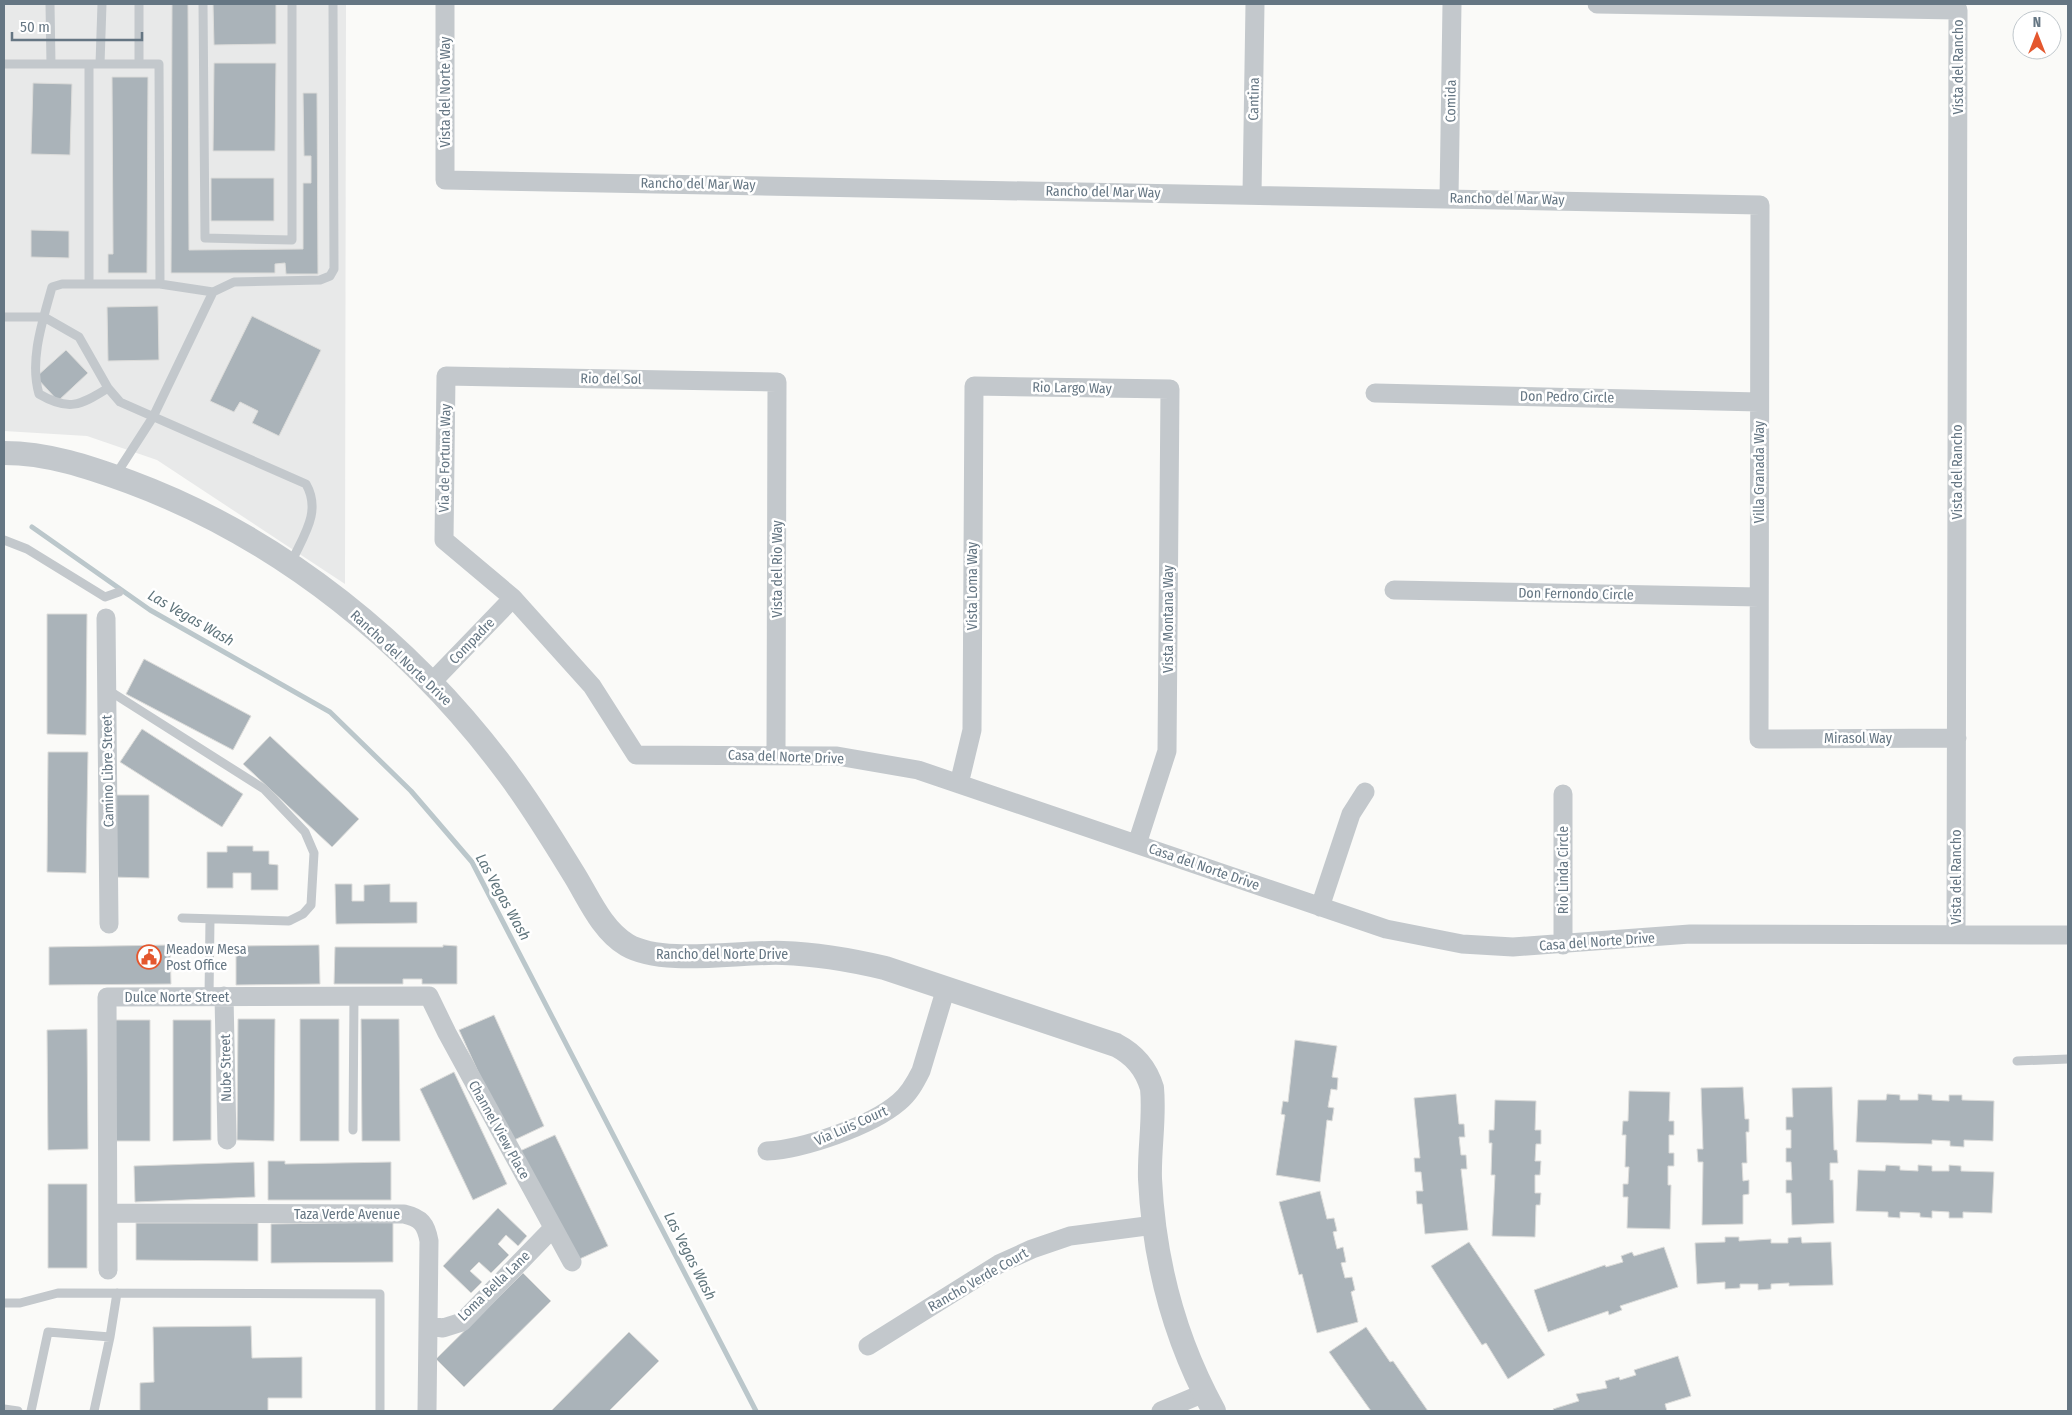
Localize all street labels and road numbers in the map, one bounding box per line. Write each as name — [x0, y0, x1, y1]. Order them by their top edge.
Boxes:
street label: Vista del Rancho — [1950, 19, 1967, 115]
street label: Vista del Norte Way — [437, 36, 454, 147]
street label: Cantina — [1245, 77, 1263, 121]
street label: Comida — [1442, 79, 1460, 123]
street label: Rancho del Mar Way — [640, 174, 756, 194]
street label: Rancho del Mar Way — [1045, 182, 1161, 202]
street label: Rancho del Mar Way — [1449, 189, 1565, 209]
street label: Rio del Sol — [580, 370, 642, 388]
street label: Rio Largo Way — [1032, 379, 1113, 397]
street label: Don Pedro Circle — [1520, 388, 1614, 406]
street label: Via de Fortuna Way — [436, 403, 454, 513]
street label: Villa Granada Way — [1751, 420, 1768, 523]
street label: Vista del Rancho — [1949, 424, 1966, 520]
street label: Vista del Rio Way — [769, 520, 786, 618]
street label: Vista Loma Way — [964, 541, 981, 630]
street label: Vista Montana Way — [1160, 564, 1177, 673]
street label: Don Fernondo Circle — [1518, 584, 1634, 604]
street label: Rancho del Norte Drive — [347, 607, 455, 709]
street label: Compadre — [446, 614, 498, 668]
street label: Camino Libre Street — [99, 714, 117, 827]
street label: Mirasol Way — [1824, 730, 1893, 747]
street label: Casa del Norte Drive — [728, 746, 844, 768]
street label: Rio Linda Circle — [1555, 826, 1572, 914]
street label: Vista del Rancho — [1948, 829, 1965, 925]
street label: Casa del Norte Drive — [1146, 840, 1262, 894]
street label: Casa del Norte Drive — [1538, 929, 1656, 955]
street label: Rancho del Norte Drive — [656, 946, 788, 963]
street label: Dulce Norte Street — [125, 989, 230, 1006]
street label: Nube Street — [217, 1033, 235, 1102]
street label: Channel View Place — [465, 1078, 533, 1182]
street label: Via Luis Court — [812, 1102, 890, 1150]
street label: Taza Verde Avenue — [294, 1206, 400, 1223]
street label: Rancho Verde Court — [925, 1244, 1031, 1316]
street label: Loma Bella Lane — [454, 1247, 534, 1325]

